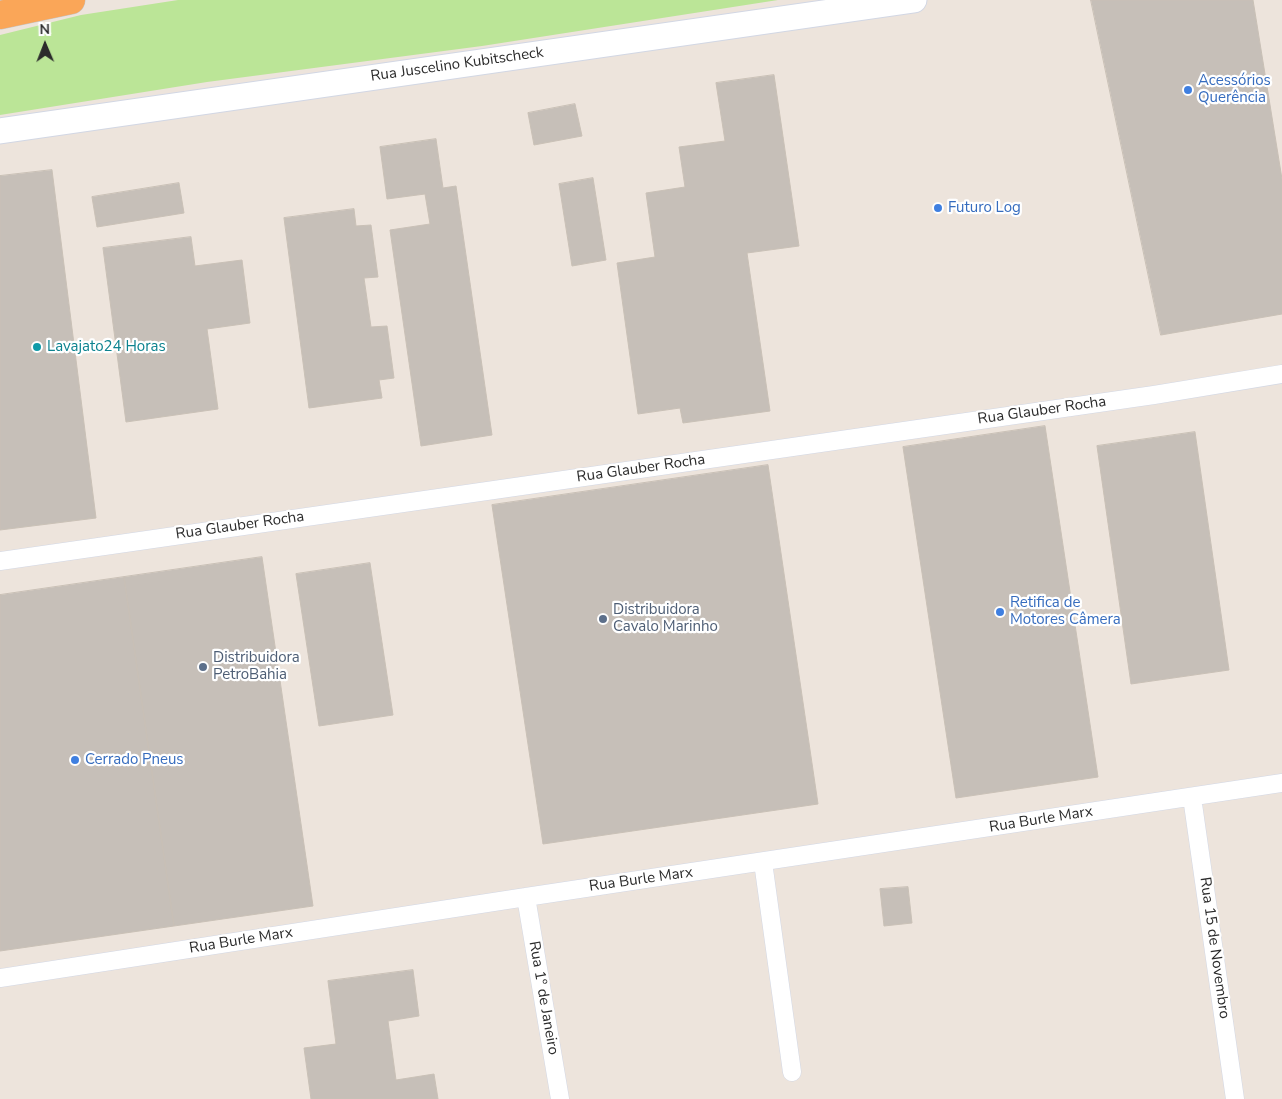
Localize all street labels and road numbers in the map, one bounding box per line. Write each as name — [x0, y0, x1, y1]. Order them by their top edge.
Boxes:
street label: Rua Juscelino Kubitscheck — [369, 44, 545, 86]
street label: Rua Glauber Rocha — [977, 393, 1107, 429]
street label: Rua Glauber Rocha — [576, 451, 706, 487]
street label: Rua Glauber Rocha — [175, 508, 305, 544]
street label: Rua Burle Marx — [988, 803, 1094, 837]
street label: Rua Burle Marx — [588, 864, 694, 896]
street label: Rua 15 de Novembro — [1195, 876, 1233, 1020]
street label: Rua Burle Marx — [188, 924, 294, 958]
street label: Rua 1º de Janeiro — [524, 940, 562, 1056]

